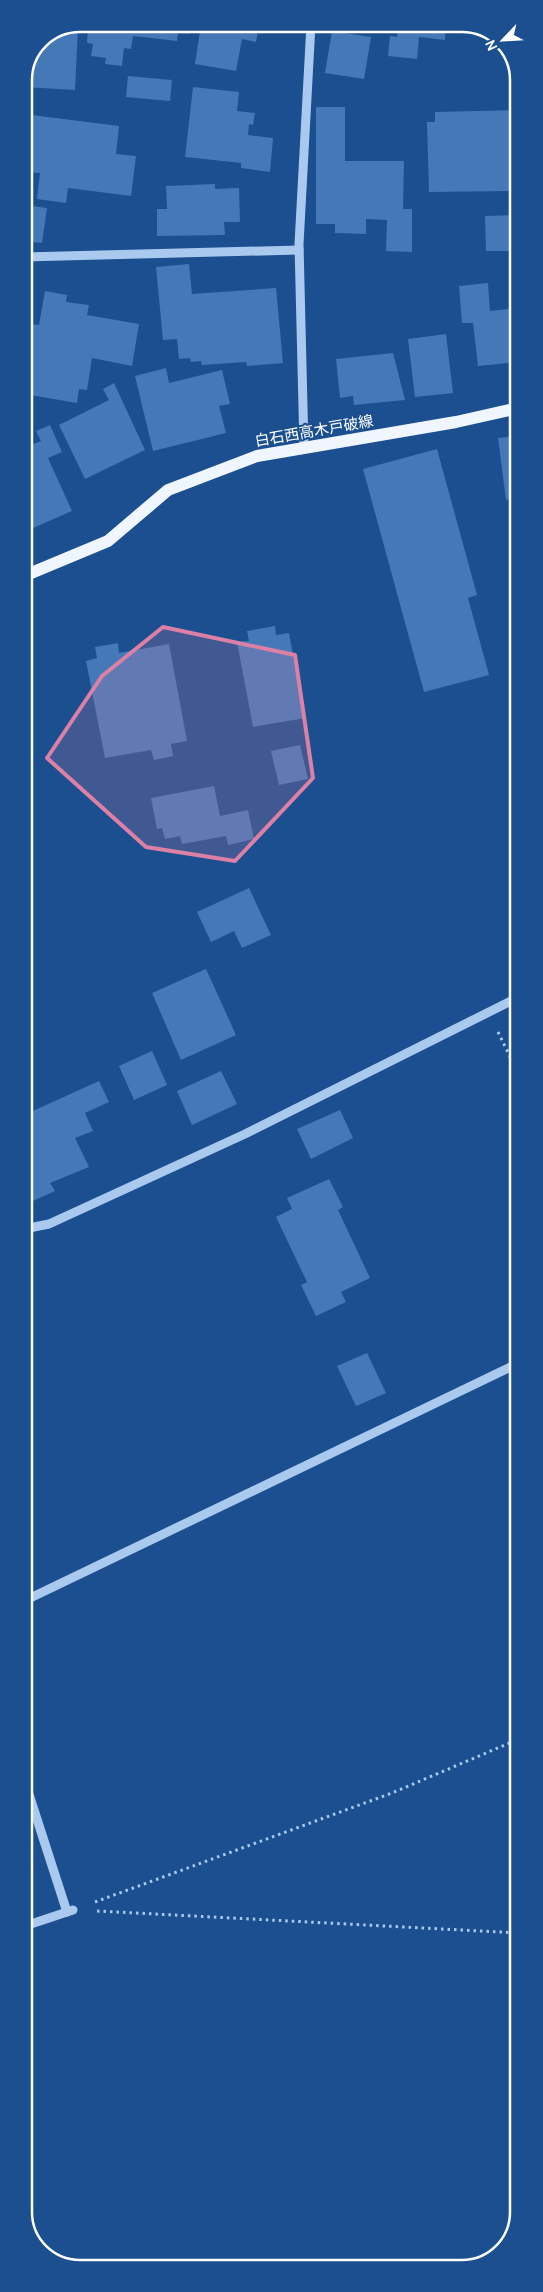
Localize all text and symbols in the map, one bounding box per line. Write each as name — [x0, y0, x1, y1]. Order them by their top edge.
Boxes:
north arrow — [478, 15, 528, 65]
text: N — [481, 37, 501, 54]
street label: 白石西高木戸破線 — [253, 412, 375, 450]

